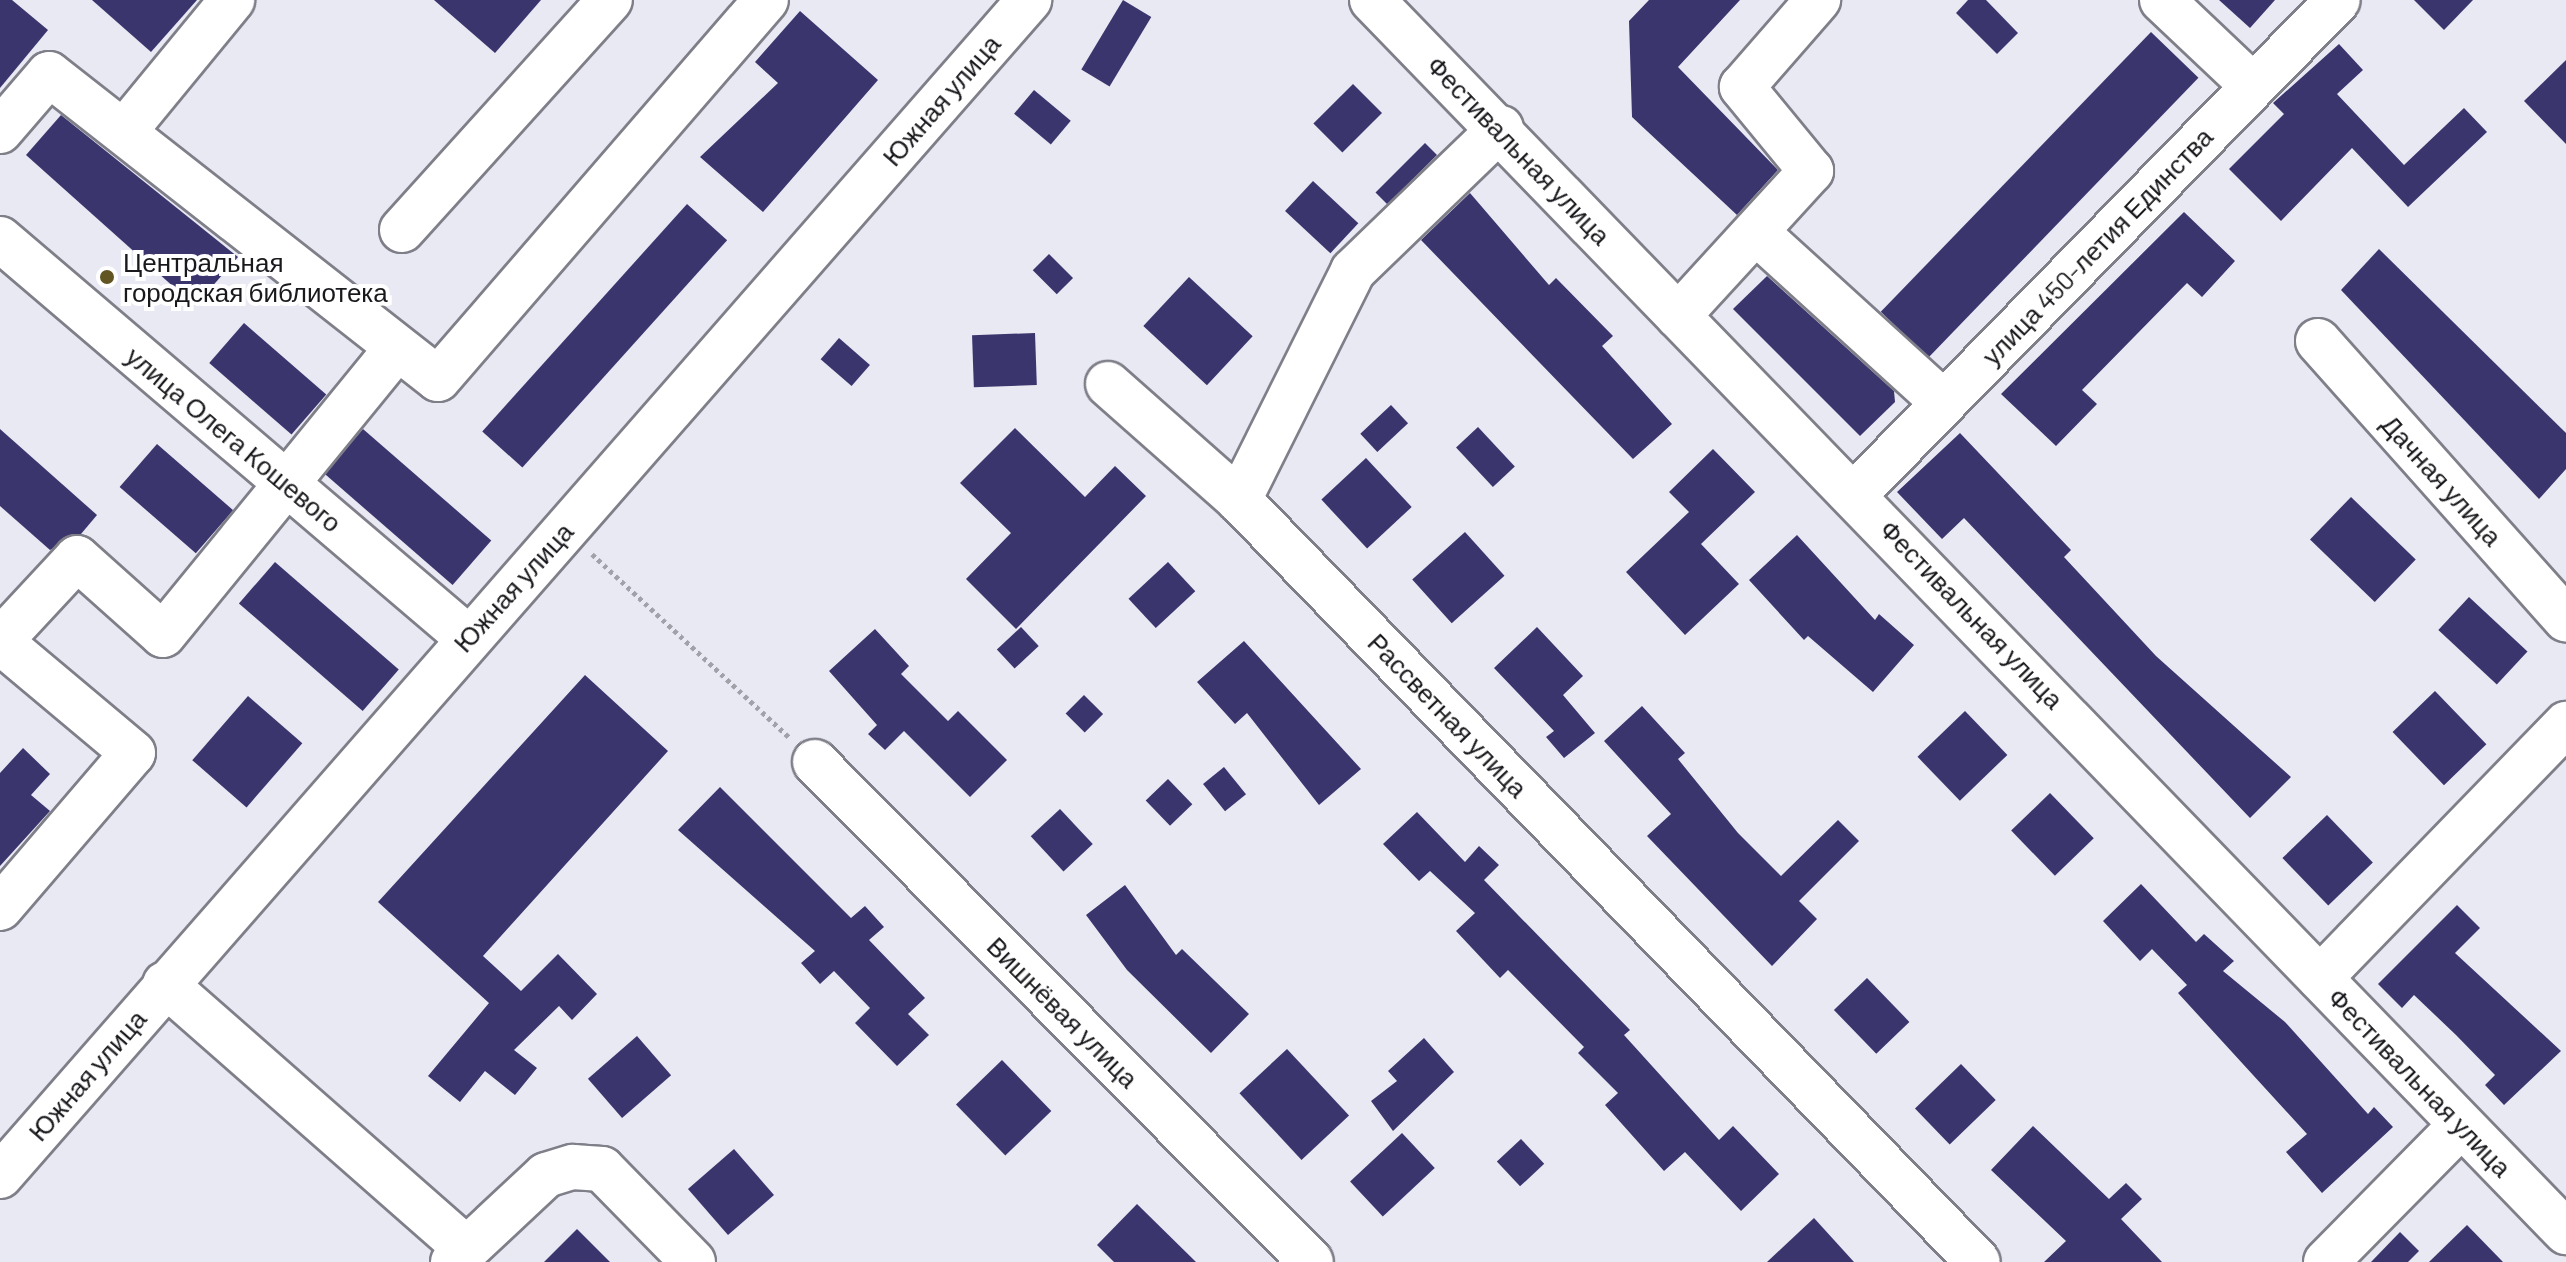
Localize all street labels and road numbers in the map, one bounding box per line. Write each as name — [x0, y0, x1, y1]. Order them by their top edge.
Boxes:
street label: Южная улица — [876, 28, 1006, 172]
street label: Фестивальная улица — [1421, 49, 1617, 251]
street label: улица 450-летия Единства — [1975, 121, 2219, 371]
street label: улица Олега Кошевого — [120, 340, 348, 538]
street label: Дачная улица — [2375, 408, 2509, 552]
street label: Фестивальная улица — [1874, 513, 2070, 715]
street label: Южная улица — [447, 516, 579, 658]
street label: Рассветная улица — [1362, 627, 1534, 803]
street label: Вишнёвая улица — [981, 930, 1145, 1094]
street label: Фестивальная улица — [2322, 981, 2518, 1183]
street label: Южная улица — [22, 1003, 152, 1147]

